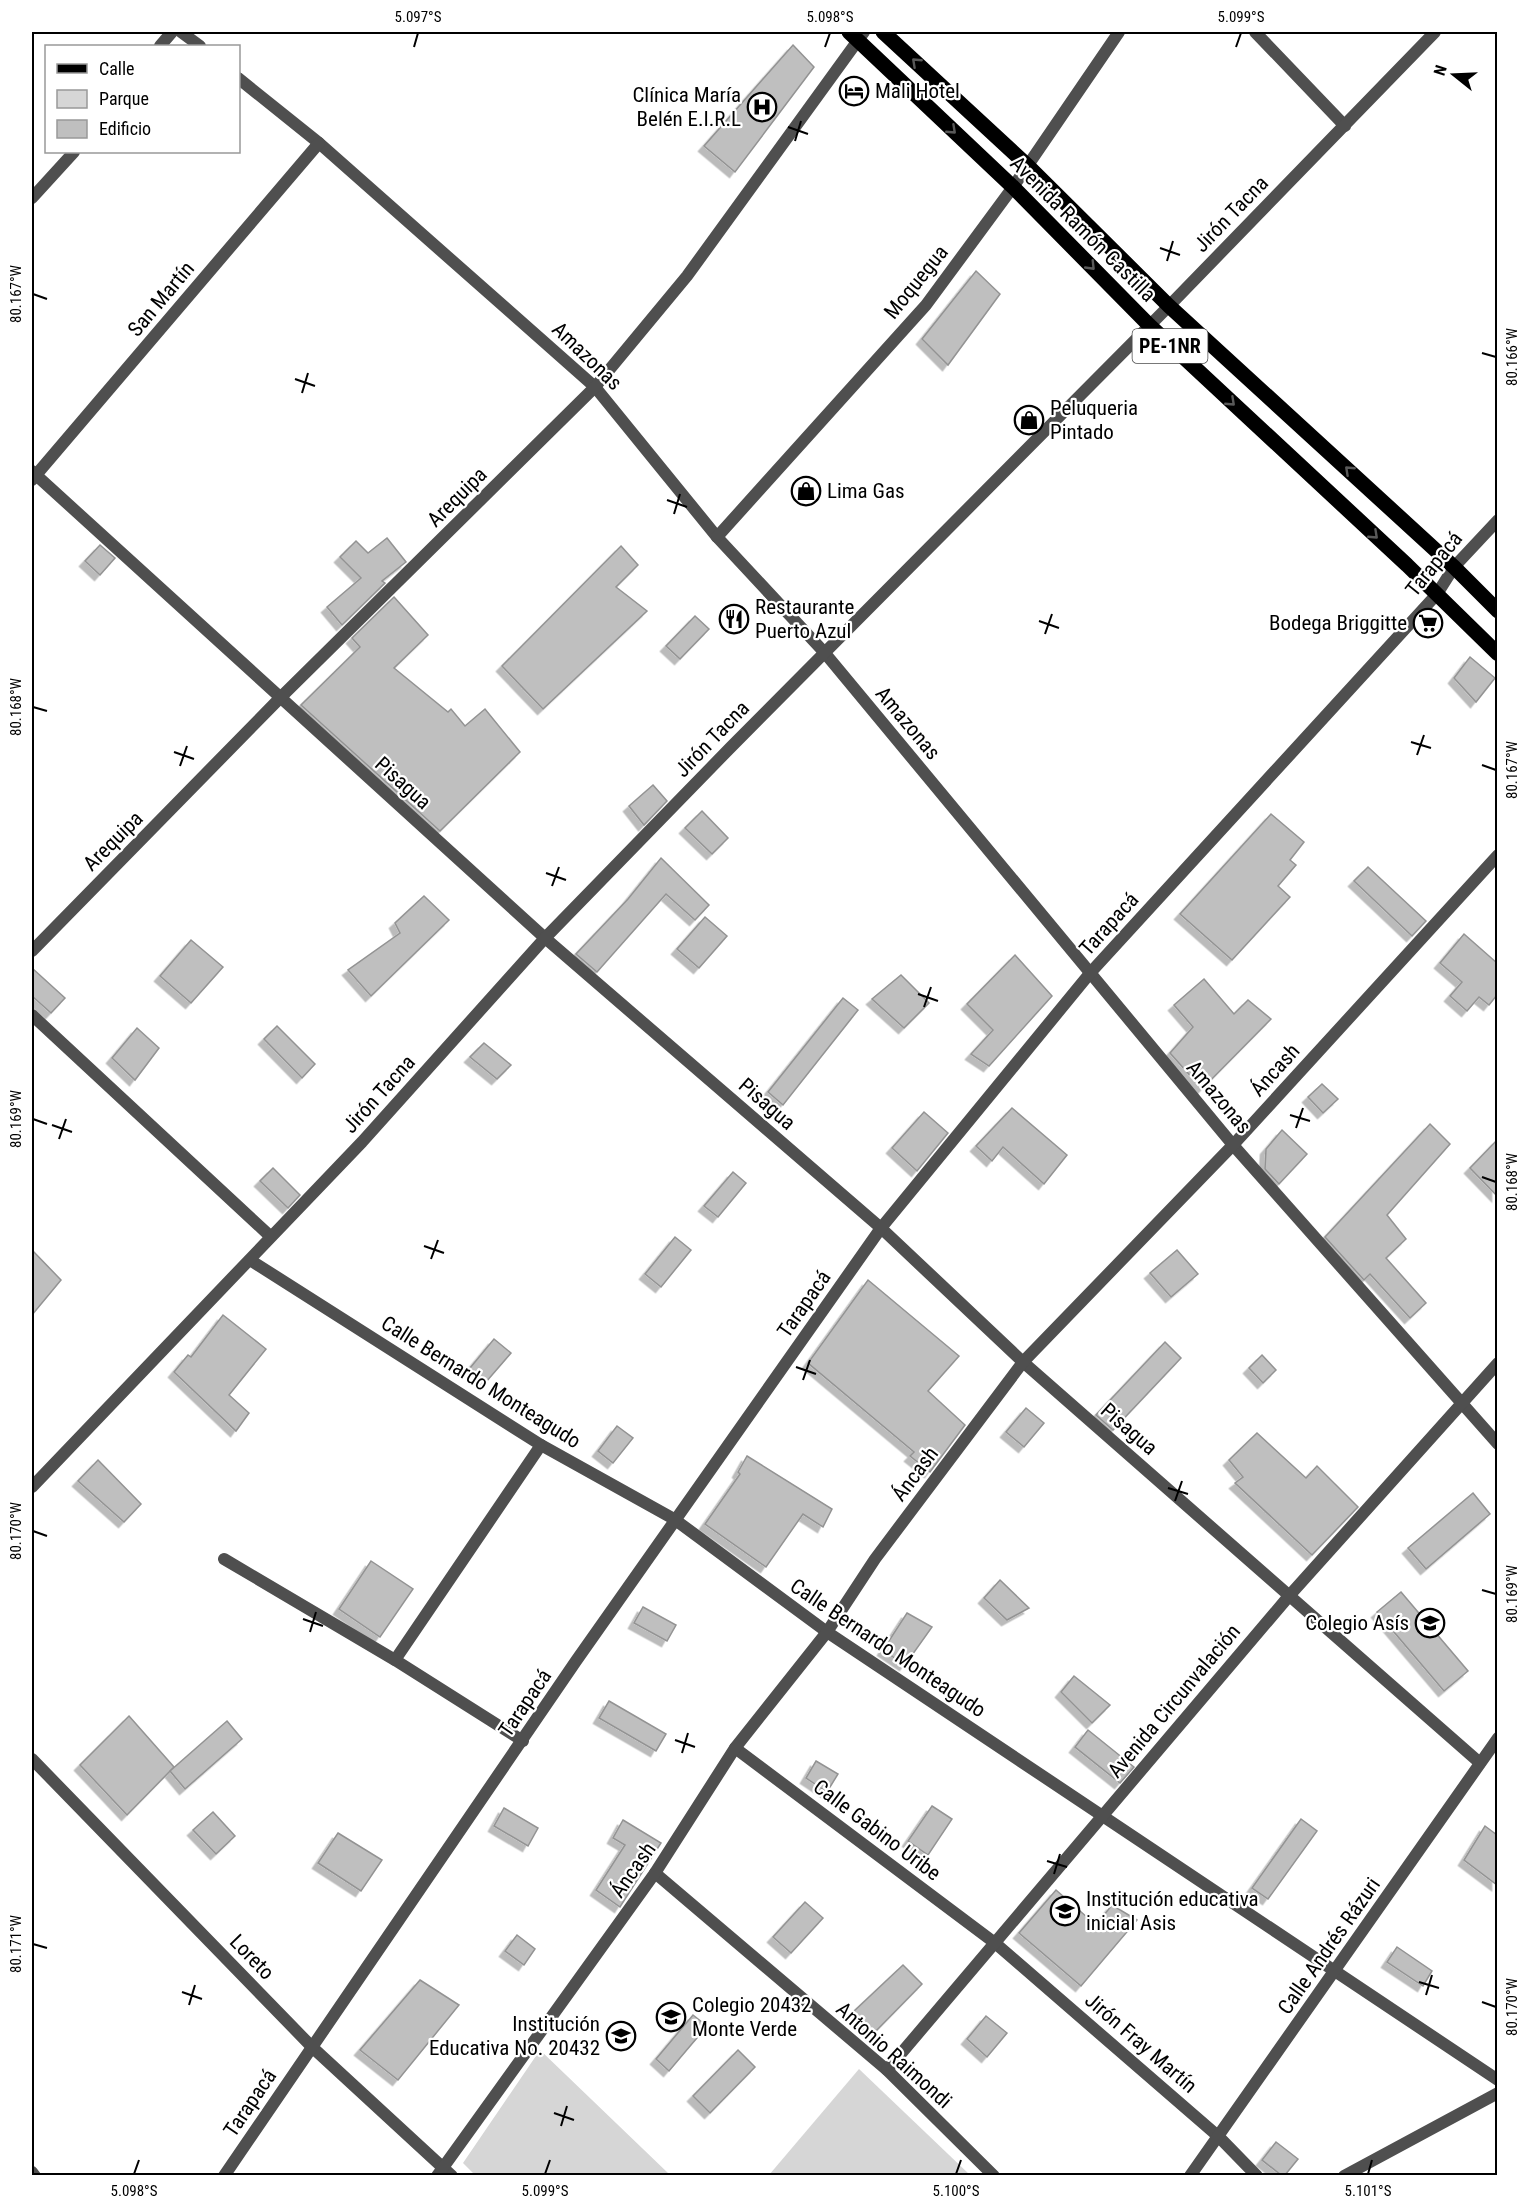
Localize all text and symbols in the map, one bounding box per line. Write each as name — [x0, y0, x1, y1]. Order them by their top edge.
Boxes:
text: 5.097°S — [395, 8, 442, 26]
text: 5.098°S — [807, 8, 854, 26]
text: 5.099°S — [1218, 8, 1265, 26]
legend — [45, 45, 240, 153]
north arrow — [1424, 45, 1484, 105]
text: Calle — [99, 58, 135, 79]
one-way arrow — [913, 59, 924, 70]
text: N — [1430, 63, 1451, 78]
hotel icon: Mali Hotel — [838, 75, 870, 107]
place label: Mali Hotel — [875, 79, 960, 103]
place label: Clínica María Belén E.I.R.L — [632, 83, 741, 131]
text: Parque — [99, 88, 149, 109]
hospital icon: Clínica María Belén E.I.R.L — [746, 91, 778, 123]
text: Edificio — [99, 118, 151, 139]
one-way arrow — [945, 123, 956, 134]
street label: Avenida Ramón Castilla — [1005, 151, 1161, 307]
street label: Jirón Tacna — [1189, 171, 1273, 257]
street label: Moquegua — [879, 240, 953, 324]
street label: San Martín — [123, 257, 199, 341]
one-way arrow — [1084, 259, 1095, 270]
text: 80.167°W — [7, 264, 25, 323]
street label: Amazonas — [547, 317, 627, 395]
text: 80.166°W — [1503, 327, 1521, 386]
road number: PE-1NR — [1132, 329, 1208, 363]
one-way arrow — [1224, 395, 1235, 406]
place label: Peluqueria Pintado — [1050, 396, 1138, 444]
shop icon: Peluqueria Pintado — [1013, 404, 1045, 436]
street label: Arequipa — [422, 462, 492, 532]
one-way arrow — [1345, 466, 1355, 477]
shop icon: Lima Gas — [790, 475, 822, 507]
place label: Lima Gas — [827, 479, 905, 503]
one-way arrow — [1367, 527, 1378, 538]
street label: Tarapacá — [1401, 527, 1467, 601]
place label: Restaurante Puerto Azul — [755, 595, 854, 643]
restaurant icon: Restaurante Puerto Azul — [718, 603, 750, 635]
supermarket icon: Bodega Briggitte — [1412, 607, 1444, 639]
place label: Bodega Briggitte — [1269, 611, 1407, 635]
text: 80.168°W — [7, 677, 25, 736]
street label: Amazonas — [871, 682, 945, 764]
street label: Jirón Tacna — [670, 696, 754, 782]
text: 80.167°W — [1503, 740, 1521, 799]
street label: Pisagua — [370, 752, 436, 814]
street label: Arequipa — [78, 806, 148, 876]
street label: Tarapacá — [1075, 888, 1143, 960]
street label: Áncash — [1245, 1039, 1305, 1101]
street label: Jirón Tacna — [338, 1050, 420, 1138]
street label: Amazonas — [1182, 1056, 1256, 1138]
street label: Pisagua — [734, 1073, 800, 1135]
text: 80.169°W — [7, 1089, 25, 1148]
text: 80.168°W — [1503, 1152, 1521, 1211]
street label: Tarapacá — [772, 1266, 836, 1342]
street label: Calle Bernardo Monteagudo — [377, 1311, 585, 1453]
street label: Pisagua — [1096, 1398, 1162, 1460]
street label: Áncash — [887, 1442, 943, 1506]
text: 80.170°W — [7, 1501, 25, 1560]
text: 80.169°W — [1503, 1564, 1521, 1623]
street label: Calle Bernardo Monteagudo — [786, 1574, 990, 1722]
school or university icon: Colegio Asís — [1414, 1607, 1446, 1639]
place label: Colegio Asís — [1305, 1611, 1409, 1635]
street label: Avenida Circunvalación — [1103, 1620, 1245, 1782]
street label: Tarapacá — [494, 1665, 556, 1741]
street label: Calle Gabino Uribe — [809, 1774, 945, 1886]
street label: Áncash — [605, 1838, 661, 1902]
street label: Calle Andrés Rázuri — [1273, 1873, 1385, 2019]
place label: Institución educativa inicial Asis — [1086, 1887, 1259, 1935]
school or university icon: Institución educativa inicial Asis — [1049, 1895, 1081, 1927]
text: 80.171°W — [7, 1914, 25, 1973]
street label: Loreto — [225, 1930, 279, 1984]
text: 80.170°W — [1503, 1977, 1521, 2036]
street label: Jirón Fray Martín — [1080, 1988, 1202, 2098]
place label: Colegio 20432 Monte Verde — [692, 1993, 811, 2041]
street label: Antonio Raimondi — [831, 1997, 957, 2113]
school or university icon: Colegio 20432 Monte Verde — [655, 2001, 687, 2033]
place label: Institución Educativa No. 20432 — [429, 2012, 600, 2060]
school or university icon: Institución Educativa No. 20432 — [605, 2020, 637, 2052]
street label: Tarapacá — [219, 2065, 281, 2141]
text: 5.098°S — [111, 2182, 158, 2200]
text: 5.099°S — [522, 2182, 569, 2200]
text: 5.100°S — [933, 2182, 980, 2200]
text: 5.101°S — [1345, 2182, 1392, 2200]

